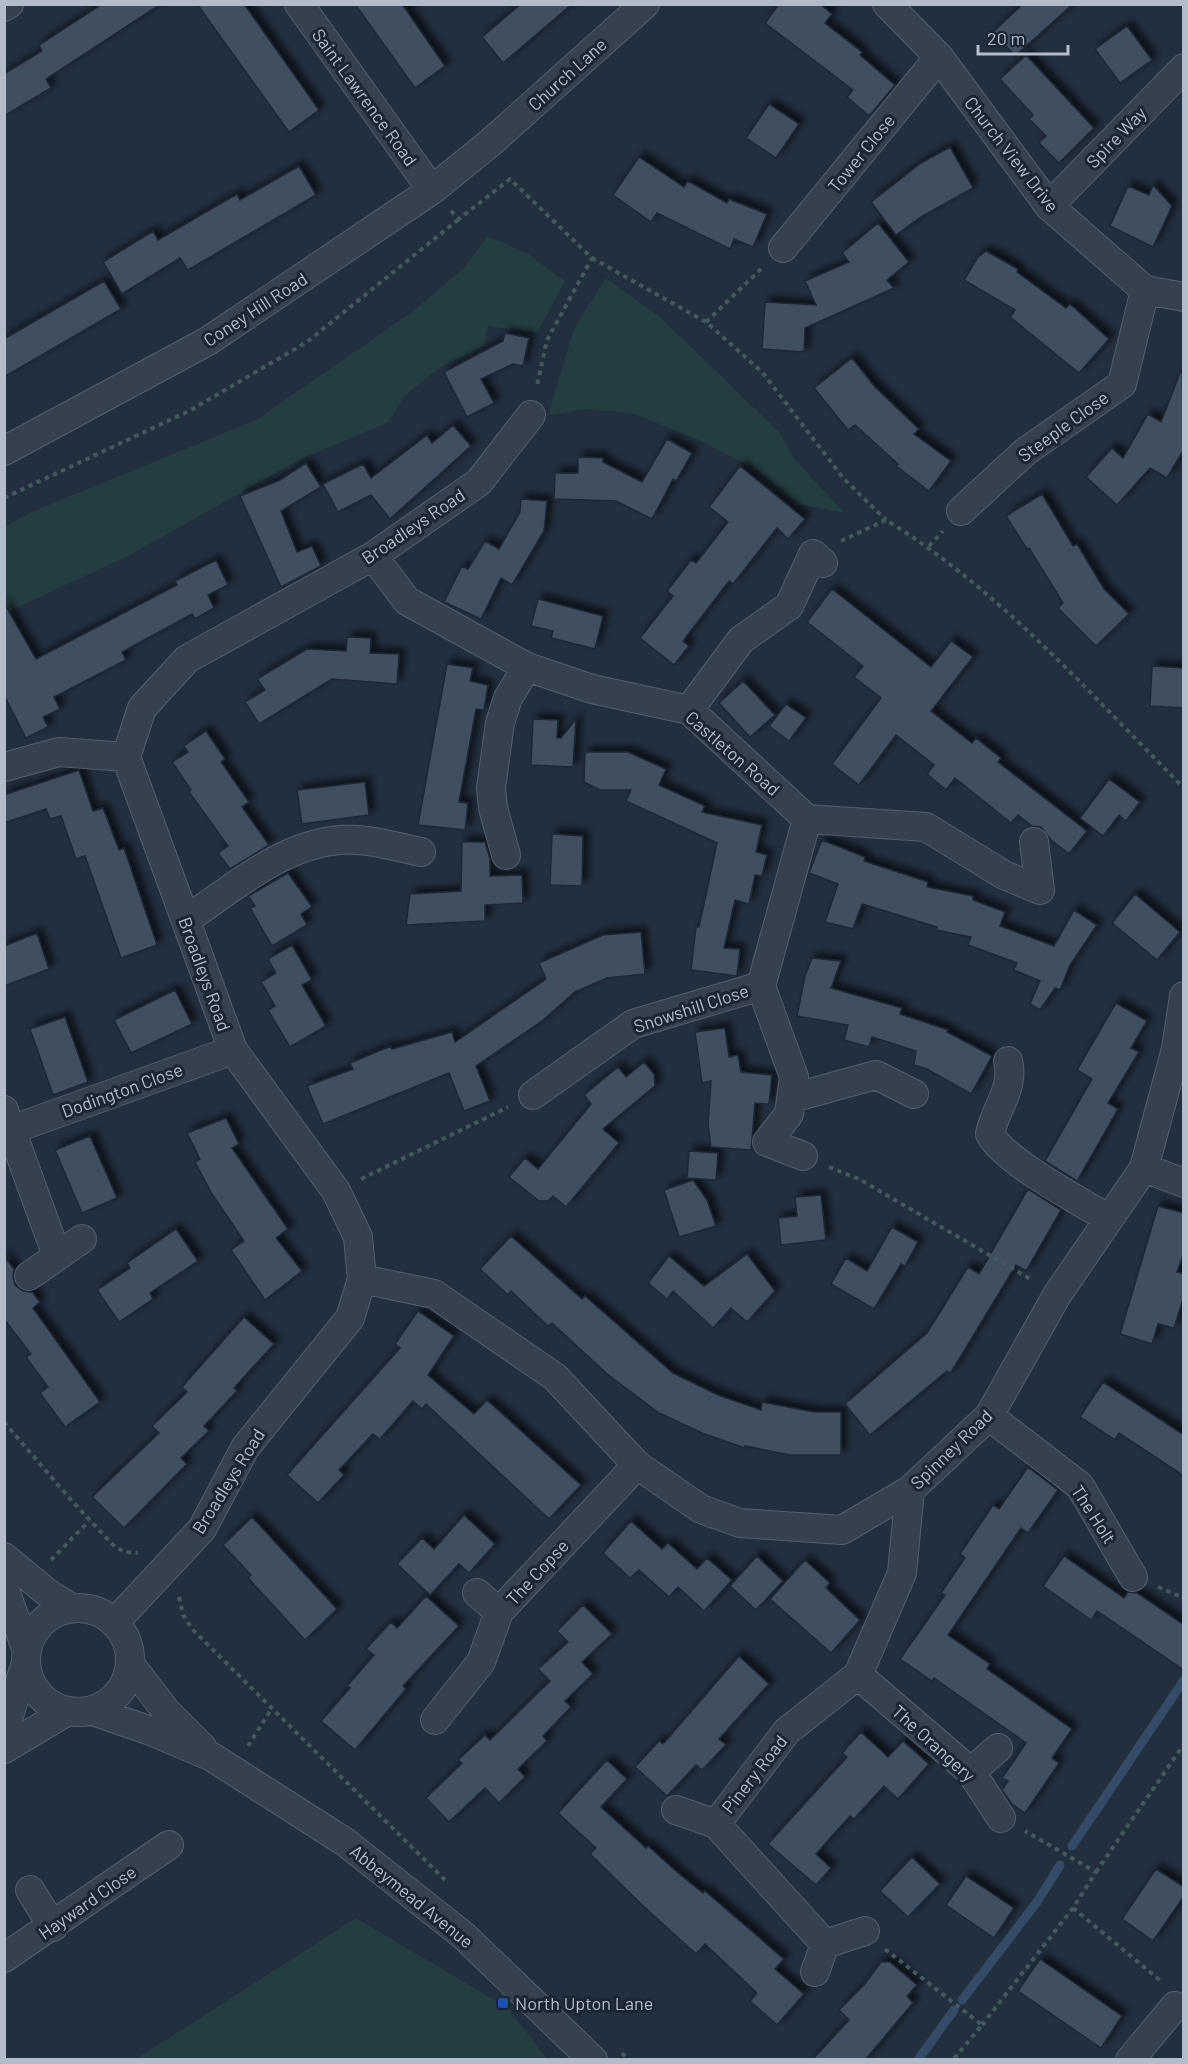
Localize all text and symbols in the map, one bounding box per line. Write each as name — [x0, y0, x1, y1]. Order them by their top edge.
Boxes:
scale bar — [978, 18, 1068, 56]
street label: Saint Lawrence Road — [308, 24, 422, 170]
text: 20 m — [987, 27, 1025, 49]
street label: Church Lane — [523, 33, 611, 115]
street label: Church View Drive — [960, 92, 1064, 216]
street label: Spire Way — [1081, 102, 1151, 172]
street label: Tower Close — [823, 110, 899, 196]
street label: Coney Hill Road — [199, 267, 311, 351]
street label: Steeple Close — [1013, 386, 1113, 466]
street label: Broadleys Road — [357, 483, 469, 569]
street label: Castleton Road — [681, 706, 785, 800]
street label: Broadleys Road — [174, 914, 236, 1034]
street label: Snowshill Close — [631, 979, 751, 1037]
street label: Dodington Close — [58, 1058, 186, 1122]
street label: Spinney Road — [905, 1404, 997, 1494]
street label: Broadleys Road — [187, 1424, 269, 1538]
street label: The Holt — [1067, 1481, 1121, 1547]
street label: The Copse — [501, 1535, 573, 1609]
street label: The Orangery — [888, 1700, 980, 1786]
street label: Pinery Road — [717, 1731, 791, 1817]
street label: Abbeymead Avenue — [346, 1840, 478, 1952]
street label: Hayward Close — [34, 1860, 140, 1944]
place label: North Upton Lane — [515, 1992, 653, 2014]
marker: North Upton Lane — [496, 1996, 510, 2010]

